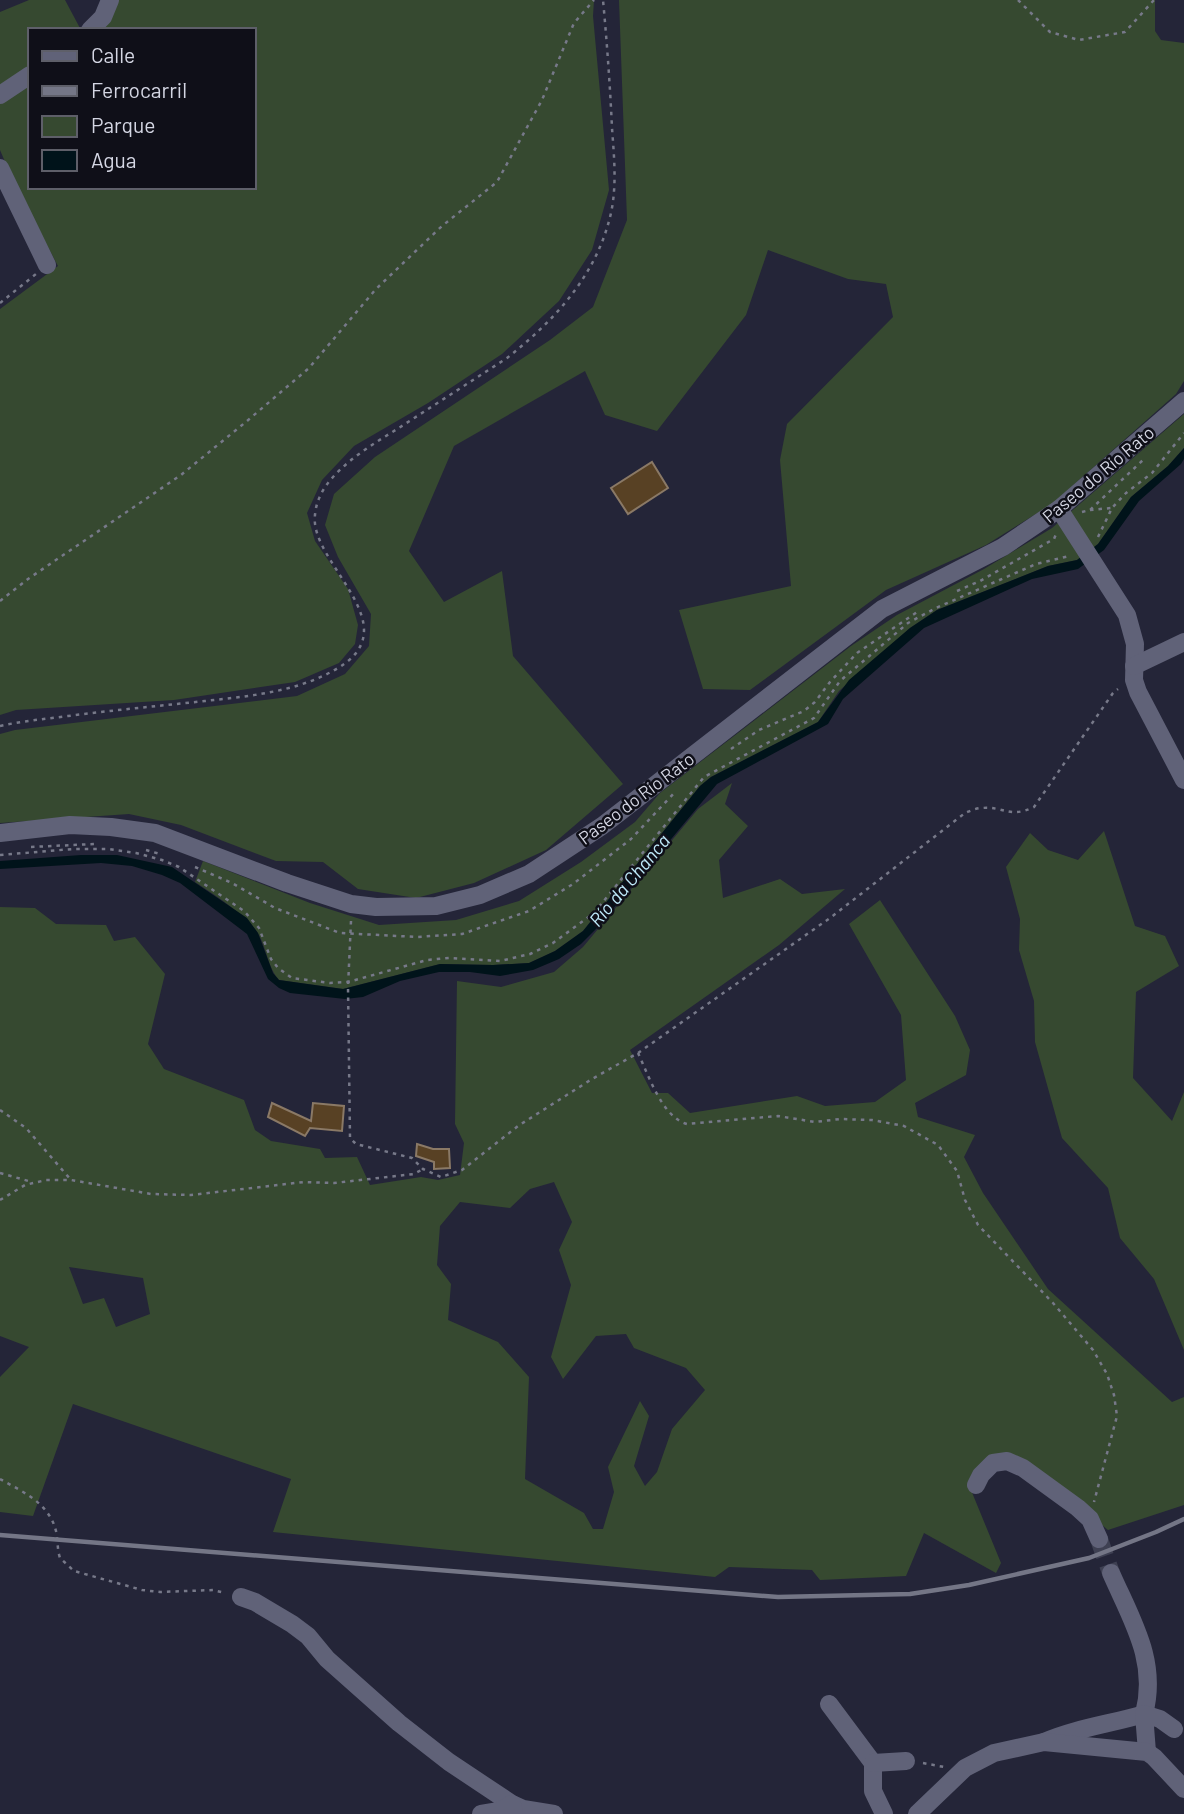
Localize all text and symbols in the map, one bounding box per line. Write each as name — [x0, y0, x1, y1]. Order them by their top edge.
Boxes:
legend — [28, 28, 256, 189]
text: Calle — [91, 42, 135, 67]
text: Ferrocarril — [91, 77, 187, 102]
text: Parque — [91, 112, 156, 137]
text: Agua — [91, 147, 137, 172]
street label: Paseo do Río Rato — [1038, 421, 1158, 527]
street label: Paseo do Río Rato — [574, 747, 698, 849]
water label: Río da Chanca — [584, 829, 674, 931]

